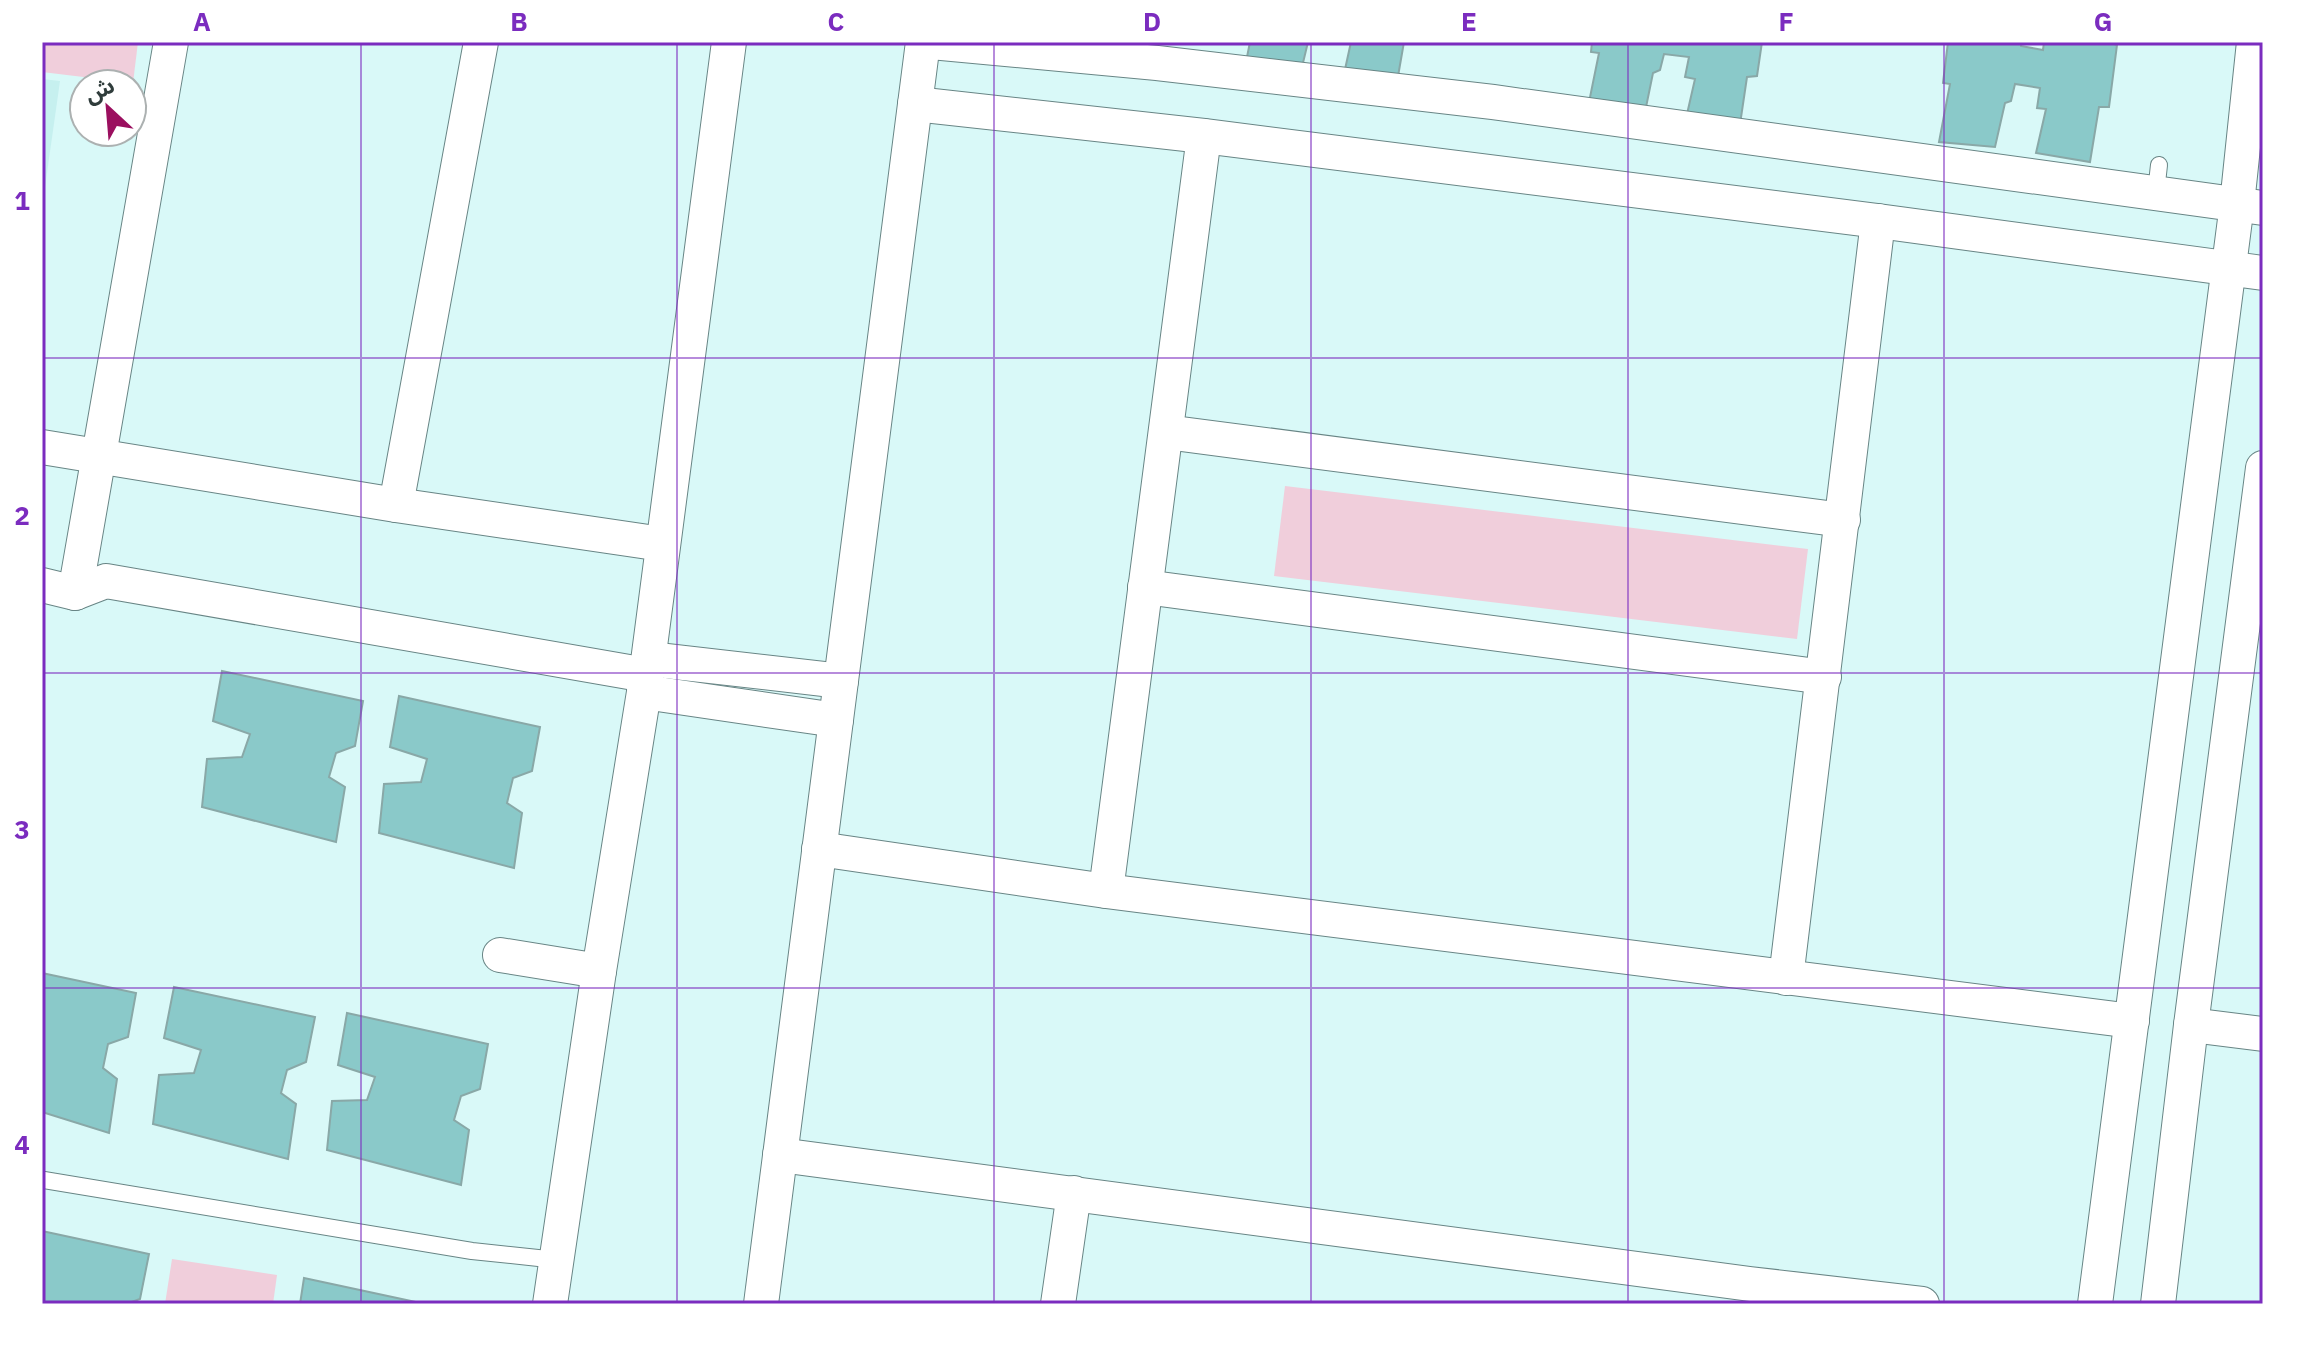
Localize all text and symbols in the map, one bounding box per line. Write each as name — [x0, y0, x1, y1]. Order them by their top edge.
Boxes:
text: A — [193, 4, 211, 38]
text: B — [510, 4, 528, 38]
text: C — [828, 4, 845, 38]
text: D — [1143, 4, 1161, 38]
text: E — [1461, 4, 1477, 38]
text: F — [1778, 4, 1794, 38]
text: G — [2094, 4, 2112, 38]
north arrow — [68, 68, 148, 148]
text: ش — [79, 70, 119, 109]
text: 1 — [14, 183, 30, 217]
text: 2 — [14, 498, 30, 532]
text: 3 — [14, 812, 30, 846]
text: 4 — [14, 1127, 30, 1161]

